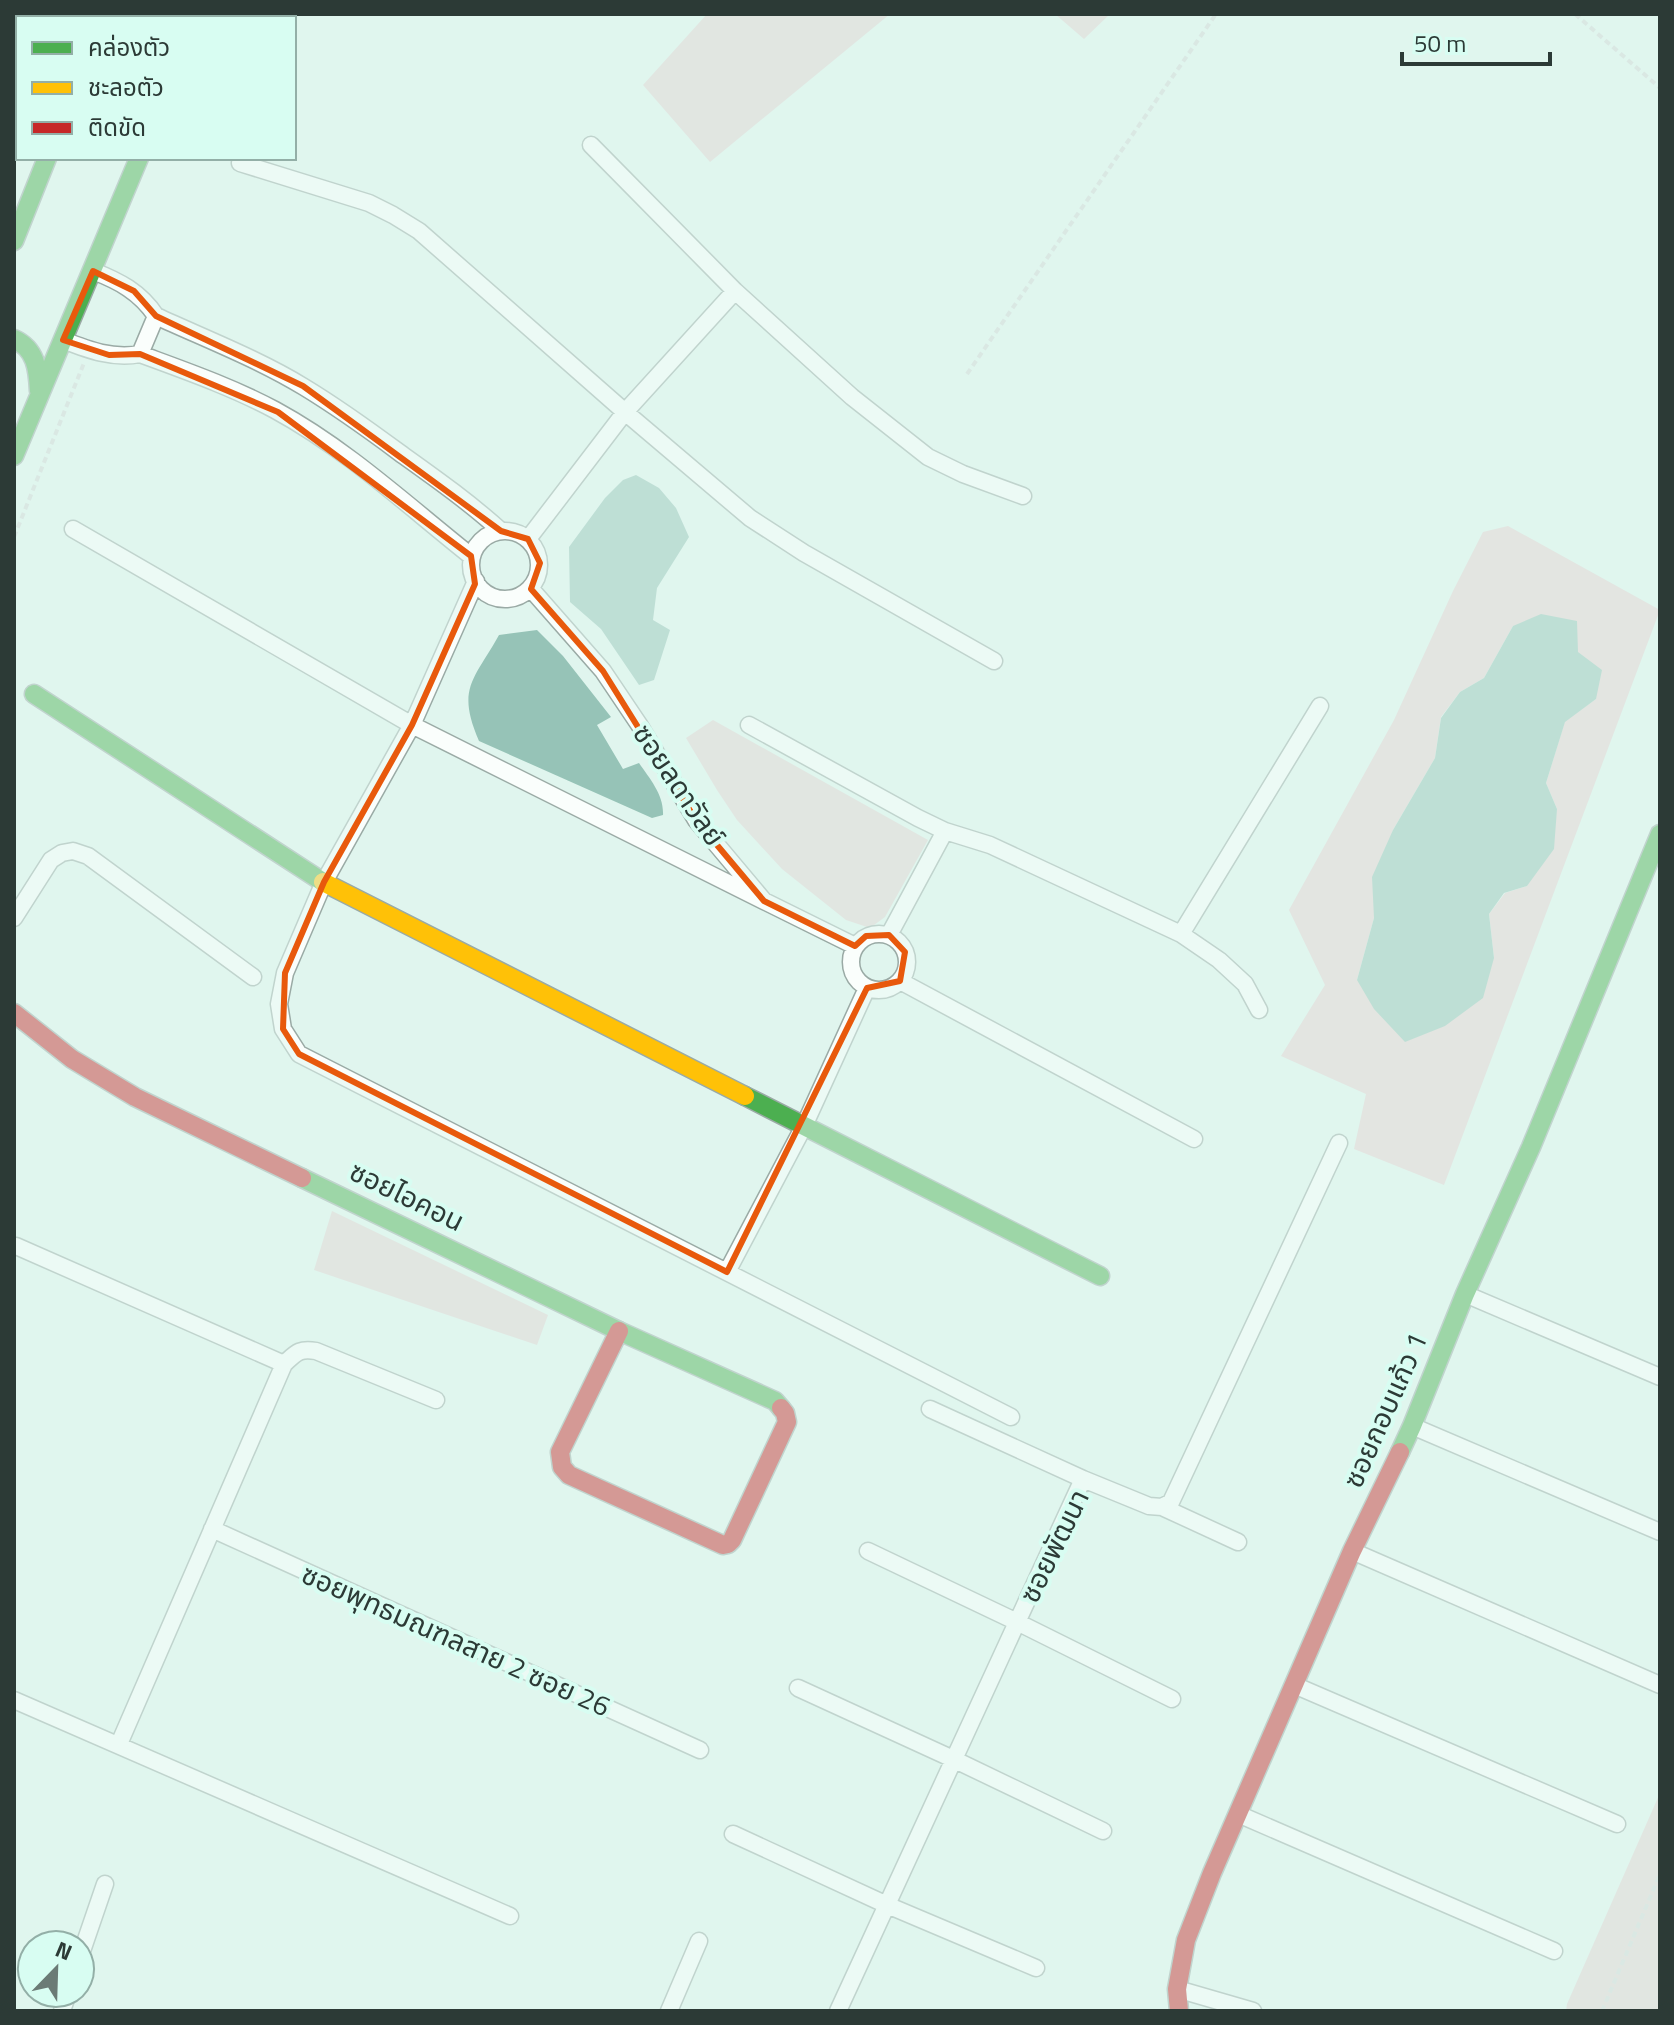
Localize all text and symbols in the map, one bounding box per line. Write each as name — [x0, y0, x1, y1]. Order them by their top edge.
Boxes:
legend — [16, 16, 296, 160]
scale bar — [1402, 16, 1550, 66]
text: 50 m — [1414, 25, 1466, 61]
text: คล่องตัว — [88, 29, 170, 65]
text: ชะลอตัว — [88, 69, 164, 105]
text: ติดขัด — [88, 109, 146, 145]
street label: ซอยลดาวัลย์ — [623, 715, 736, 855]
street label: ซอยไอคอน — [343, 1149, 472, 1242]
street label: ซอยกอบแก้ว 1 — [1331, 1325, 1438, 1495]
street label: ซอยพัฒนา — [1008, 1482, 1100, 1610]
street label: ซอยพุทธมณฑลสาย 2 ซอย 26 — [295, 1552, 618, 1727]
north arrow — [16, 1929, 96, 2009]
text: N — [50, 1932, 77, 1969]

